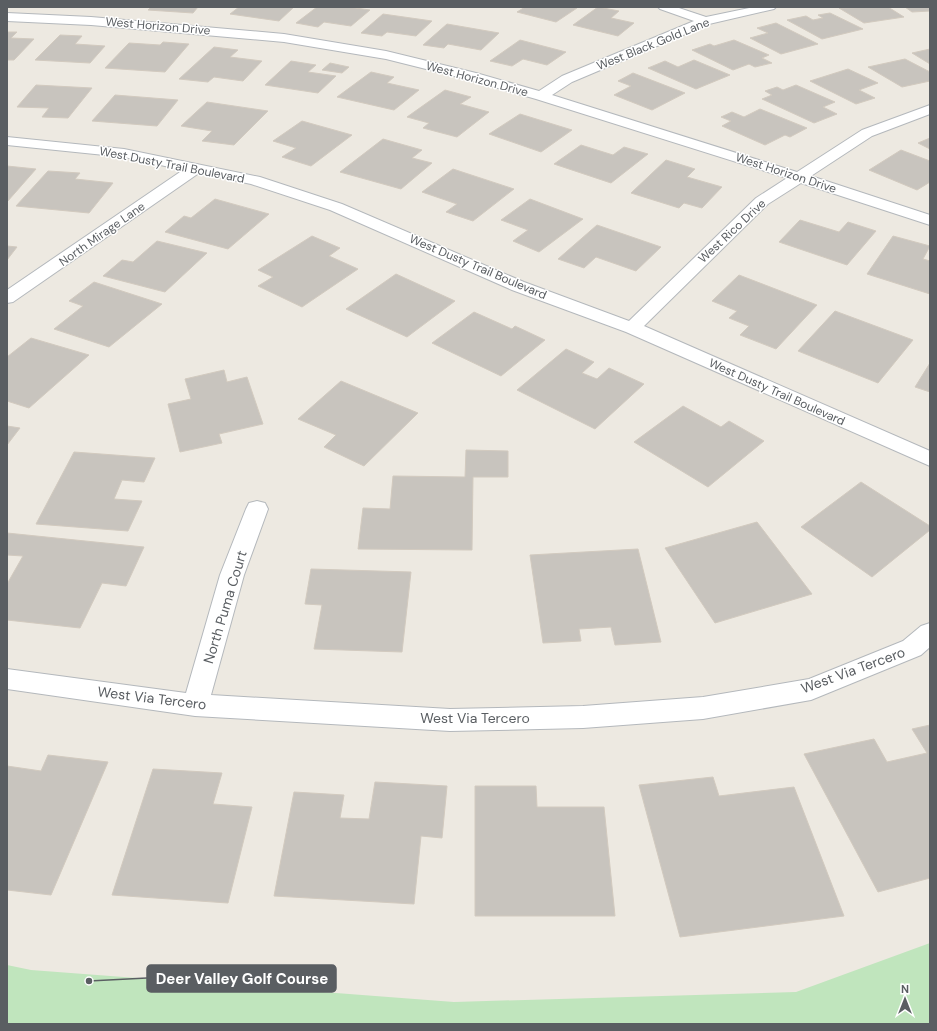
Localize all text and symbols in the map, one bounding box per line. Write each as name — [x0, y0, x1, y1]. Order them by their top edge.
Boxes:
street label: West Horizon Drive — [105, 13, 211, 39]
street label: West Black Gold Lane — [594, 14, 712, 74]
street label: West Horizon Drive — [424, 58, 530, 100]
street label: West Dusty Trail Boulevard — [98, 143, 246, 187]
street label: West Horizon Drive — [734, 149, 839, 197]
street label: West Rico Drive — [695, 195, 769, 267]
street label: North Mirage Lane — [56, 198, 148, 270]
street label: West Dusty Trail Boulevard — [407, 231, 549, 303]
street label: West Dusty Trail Boulevard — [706, 355, 848, 429]
street label: North Puma Court — [199, 548, 251, 666]
street label: West Via Tercero — [799, 643, 907, 697]
street label: West Via Tercero — [97, 682, 207, 714]
street label: West Via Tercero — [420, 709, 530, 727]
callout: Deer Valley Golf Course — [147, 965, 336, 992]
text: Deer Valley Golf Course — [156, 969, 328, 989]
north arrow — [885, 979, 925, 1019]
text: N — [901, 982, 909, 996]

